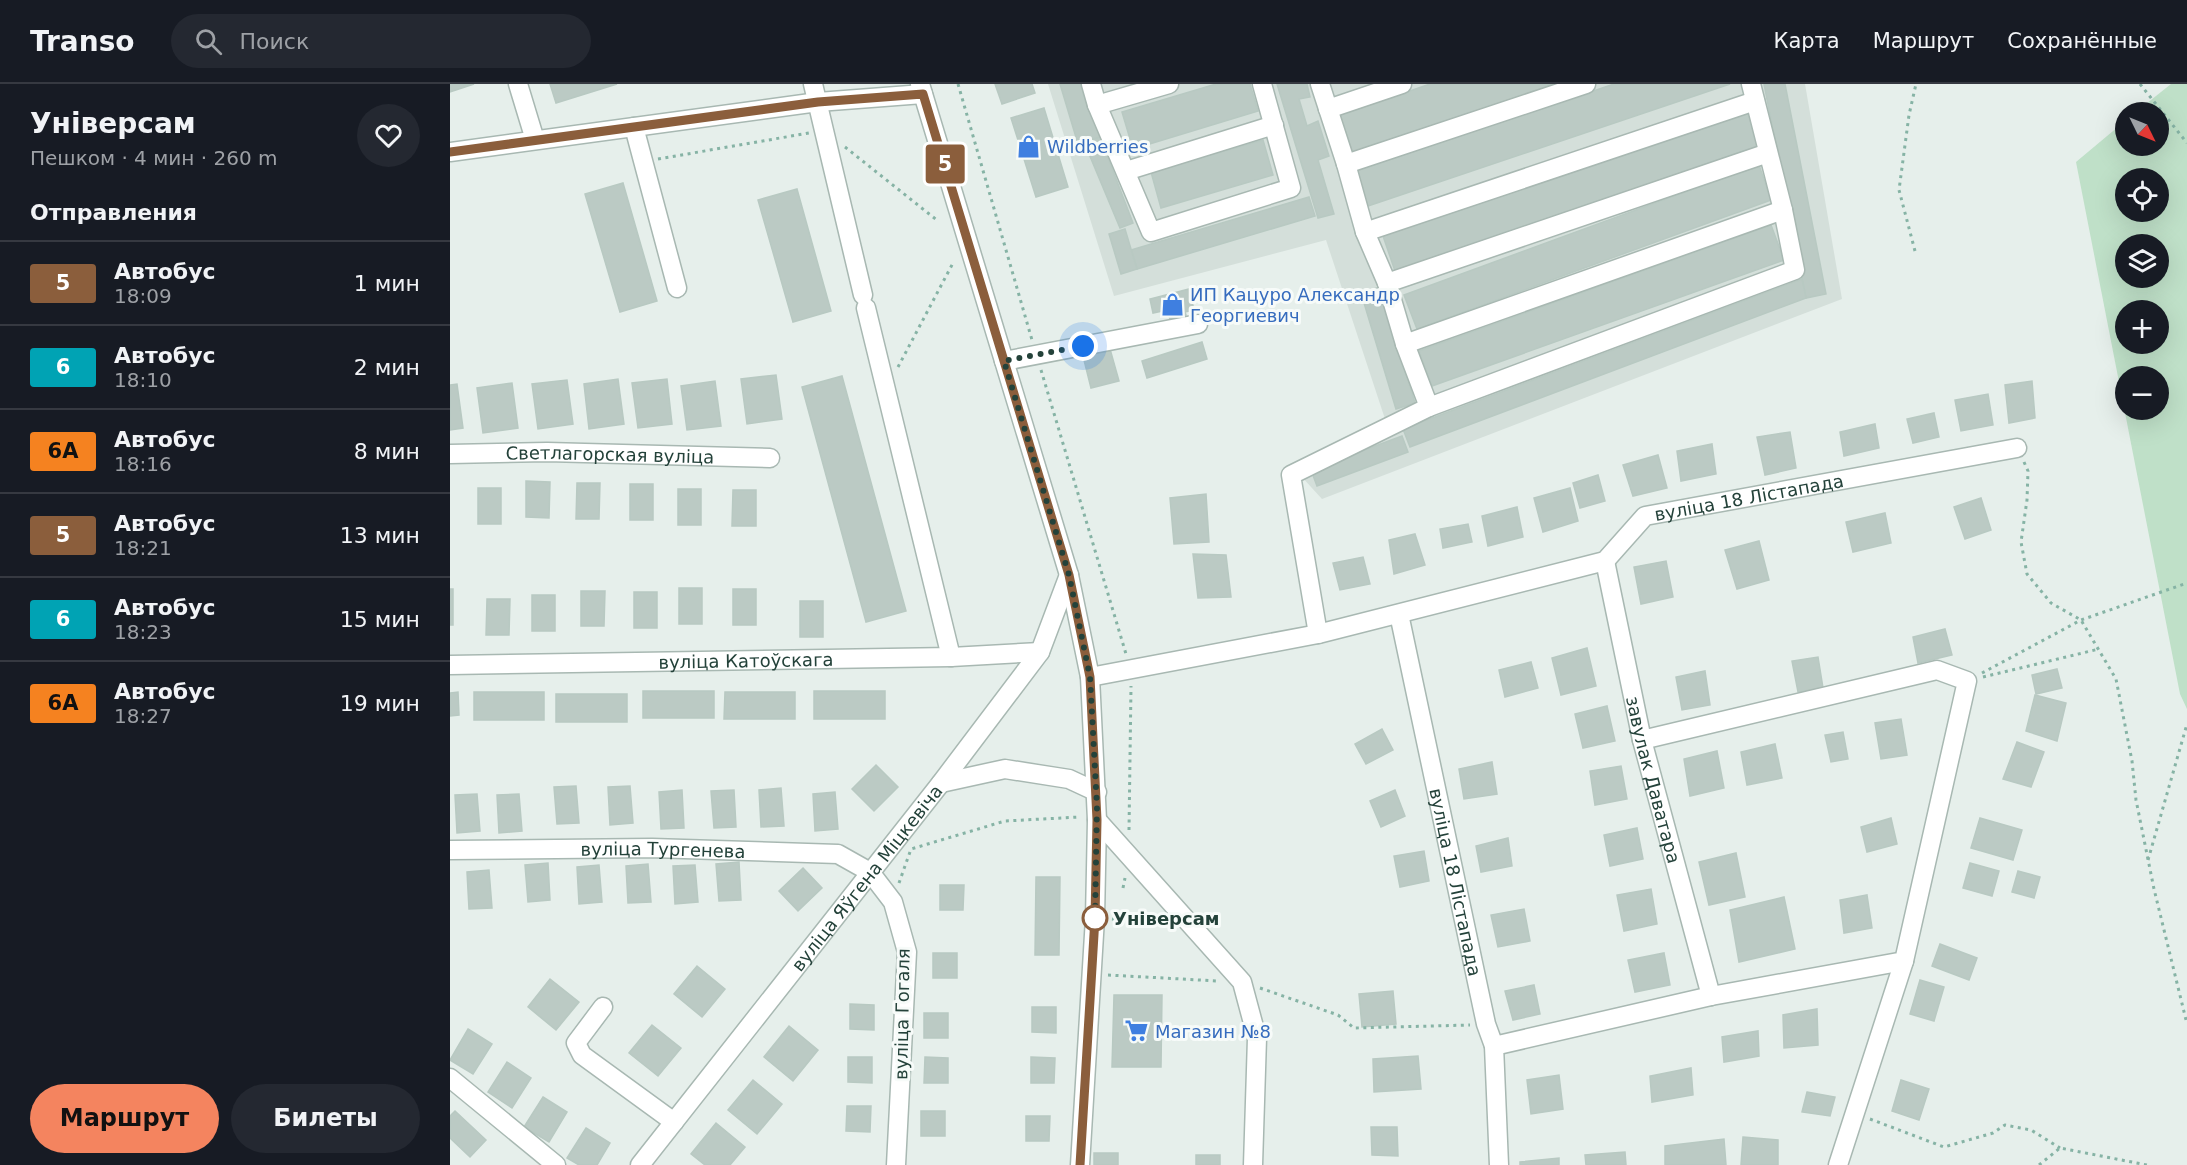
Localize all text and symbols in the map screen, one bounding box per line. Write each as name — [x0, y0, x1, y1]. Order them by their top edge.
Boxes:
search box — [171, 14, 591, 68]
text: Transo — [30, 25, 135, 58]
icon: search — [192, 25, 225, 58]
text: Поиск — [240, 29, 309, 54]
text: Карта — [1774, 29, 1840, 53]
text: Маршрут — [1873, 29, 1974, 53]
text: Сохранённые — [2007, 29, 2157, 53]
north arrow — [2115, 102, 2169, 156]
map controls — [2115, 102, 2169, 420]
button: heart — [357, 104, 420, 167]
text: Універсам — [30, 107, 196, 140]
shop icon: Wildberries — [1016, 133, 1042, 159]
place label: Wildberries — [1047, 136, 1148, 157]
line badge: 5 — [926, 144, 964, 184]
text: Пешком · 4 мин · 260 m — [30, 146, 277, 170]
text: 5 — [938, 152, 952, 176]
button: locate — [2115, 168, 2169, 222]
text: Отправления — [30, 200, 197, 225]
button: layers — [2115, 234, 2169, 288]
text: Автобус — [114, 259, 216, 284]
text: 5 — [56, 271, 70, 295]
text: 1 мин — [354, 271, 420, 296]
text: 18:09 — [114, 284, 172, 308]
place label: ИП Кацуро Александр Георгиевич — [1190, 284, 1400, 326]
shop icon: ИП Кацуро Александр Георгиевич — [1159, 291, 1185, 317]
button: + — [2115, 300, 2169, 354]
your location — [1068, 331, 1098, 361]
text: Автобус — [114, 343, 216, 368]
text: 6 — [56, 355, 70, 379]
text: 2 мин — [354, 355, 420, 380]
button: − — [2115, 366, 2169, 420]
text: 18:10 — [114, 368, 172, 392]
text: Автобус — [114, 427, 216, 452]
text: 6А — [48, 439, 78, 463]
text: 8 мин — [354, 439, 420, 464]
street label: Светлагорская вуліца — [505, 441, 715, 467]
text: 18:16 — [114, 452, 172, 476]
street label: вуліца 18 Лістапада — [1653, 469, 1845, 525]
text: Автобус — [114, 511, 216, 536]
text: 5 — [56, 523, 70, 547]
text: 13 мин — [340, 523, 420, 548]
text: 18:21 — [114, 536, 172, 560]
text: Автобус — [114, 595, 216, 620]
text: 6 — [56, 607, 70, 631]
text: 15 мин — [340, 607, 420, 632]
text: 18:23 — [114, 620, 172, 644]
street label: вуліца Катоўскага — [658, 648, 834, 672]
text: Автобус — [114, 679, 216, 704]
text: 6А — [48, 691, 78, 715]
text: 19 мин — [340, 691, 420, 716]
street label: завулак Даватара — [1623, 694, 1685, 865]
text: 18:27 — [114, 704, 172, 728]
street label: вуліца Яўгена Міцкевіча — [787, 780, 946, 975]
street label: вуліца 18 Лістапада — [1426, 786, 1486, 978]
street label: вуліца Тургенева — [580, 837, 746, 862]
marker: Універсам — [1082, 905, 1108, 931]
place label: Універсам — [1113, 908, 1220, 929]
street label: вуліца Гогаля — [890, 948, 914, 1080]
supermarket icon: Магазин №8 — [1124, 1018, 1150, 1044]
place label: Магазин №8 — [1155, 1021, 1271, 1042]
button: Маршрут — [30, 1084, 219, 1153]
button: Билеты — [231, 1084, 420, 1153]

